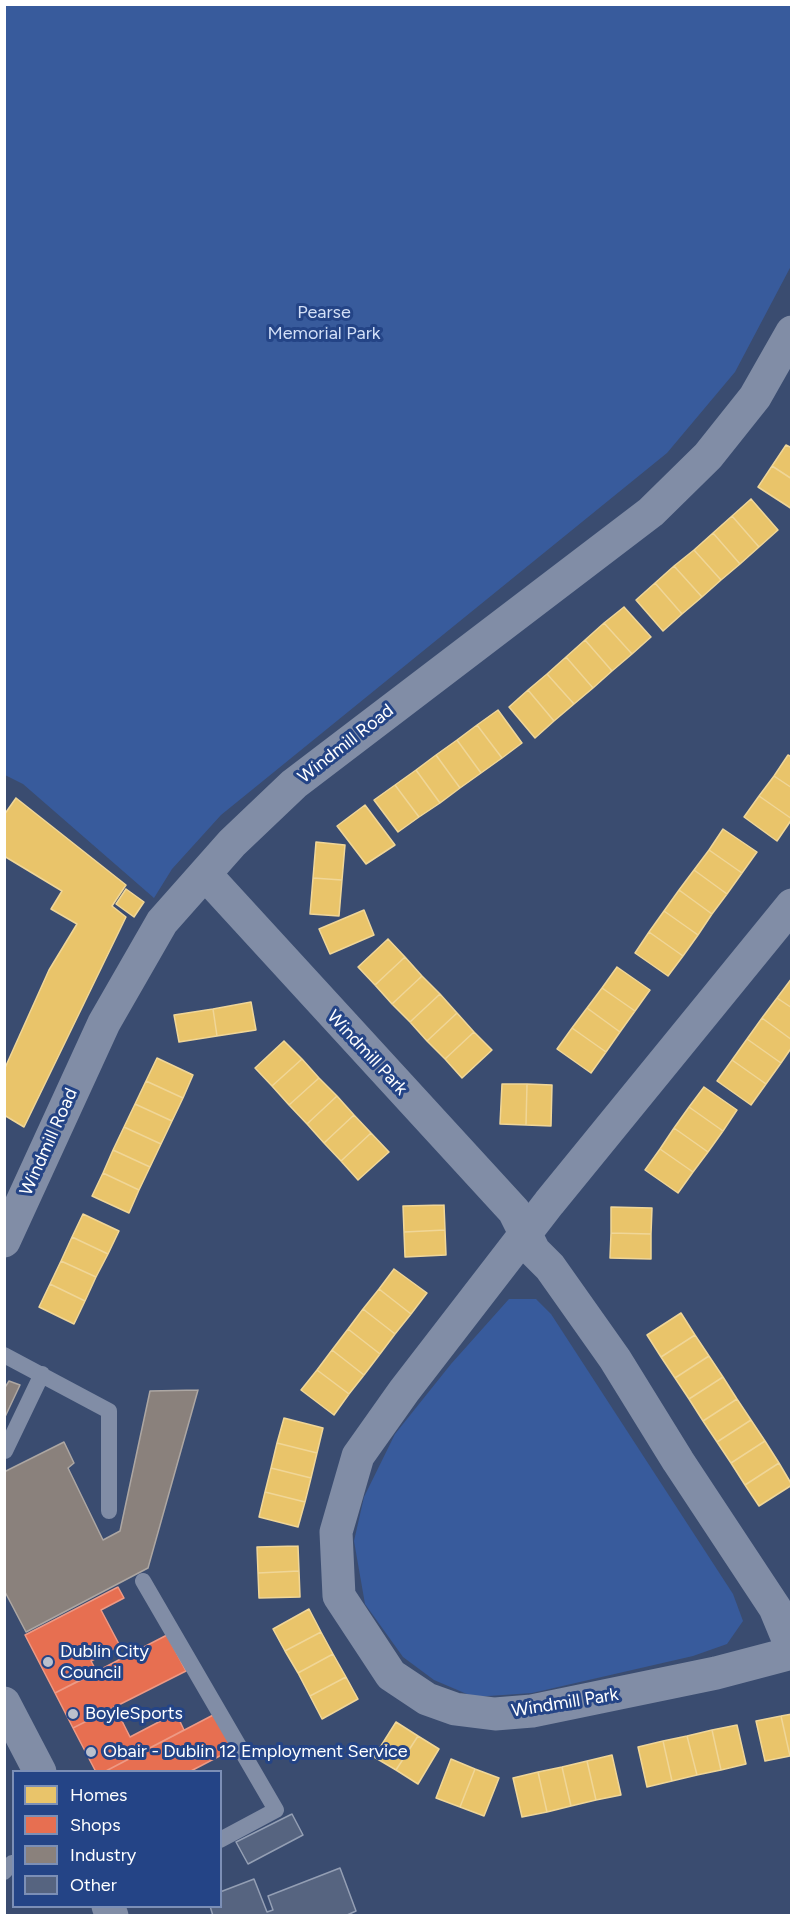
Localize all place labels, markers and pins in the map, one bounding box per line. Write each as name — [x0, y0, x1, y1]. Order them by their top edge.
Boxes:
place label: Dublin City Council — [60, 1641, 149, 1684]
marker: Dublin City Council — [41, 1655, 55, 1669]
place label: BoyleSports — [85, 1703, 183, 1725]
marker: BoyleSports — [66, 1707, 80, 1721]
place label: Obair - Dublin 12 Employment Service — [103, 1741, 408, 1763]
marker: Obair - Dublin 12 Employment Service — [84, 1745, 98, 1759]

